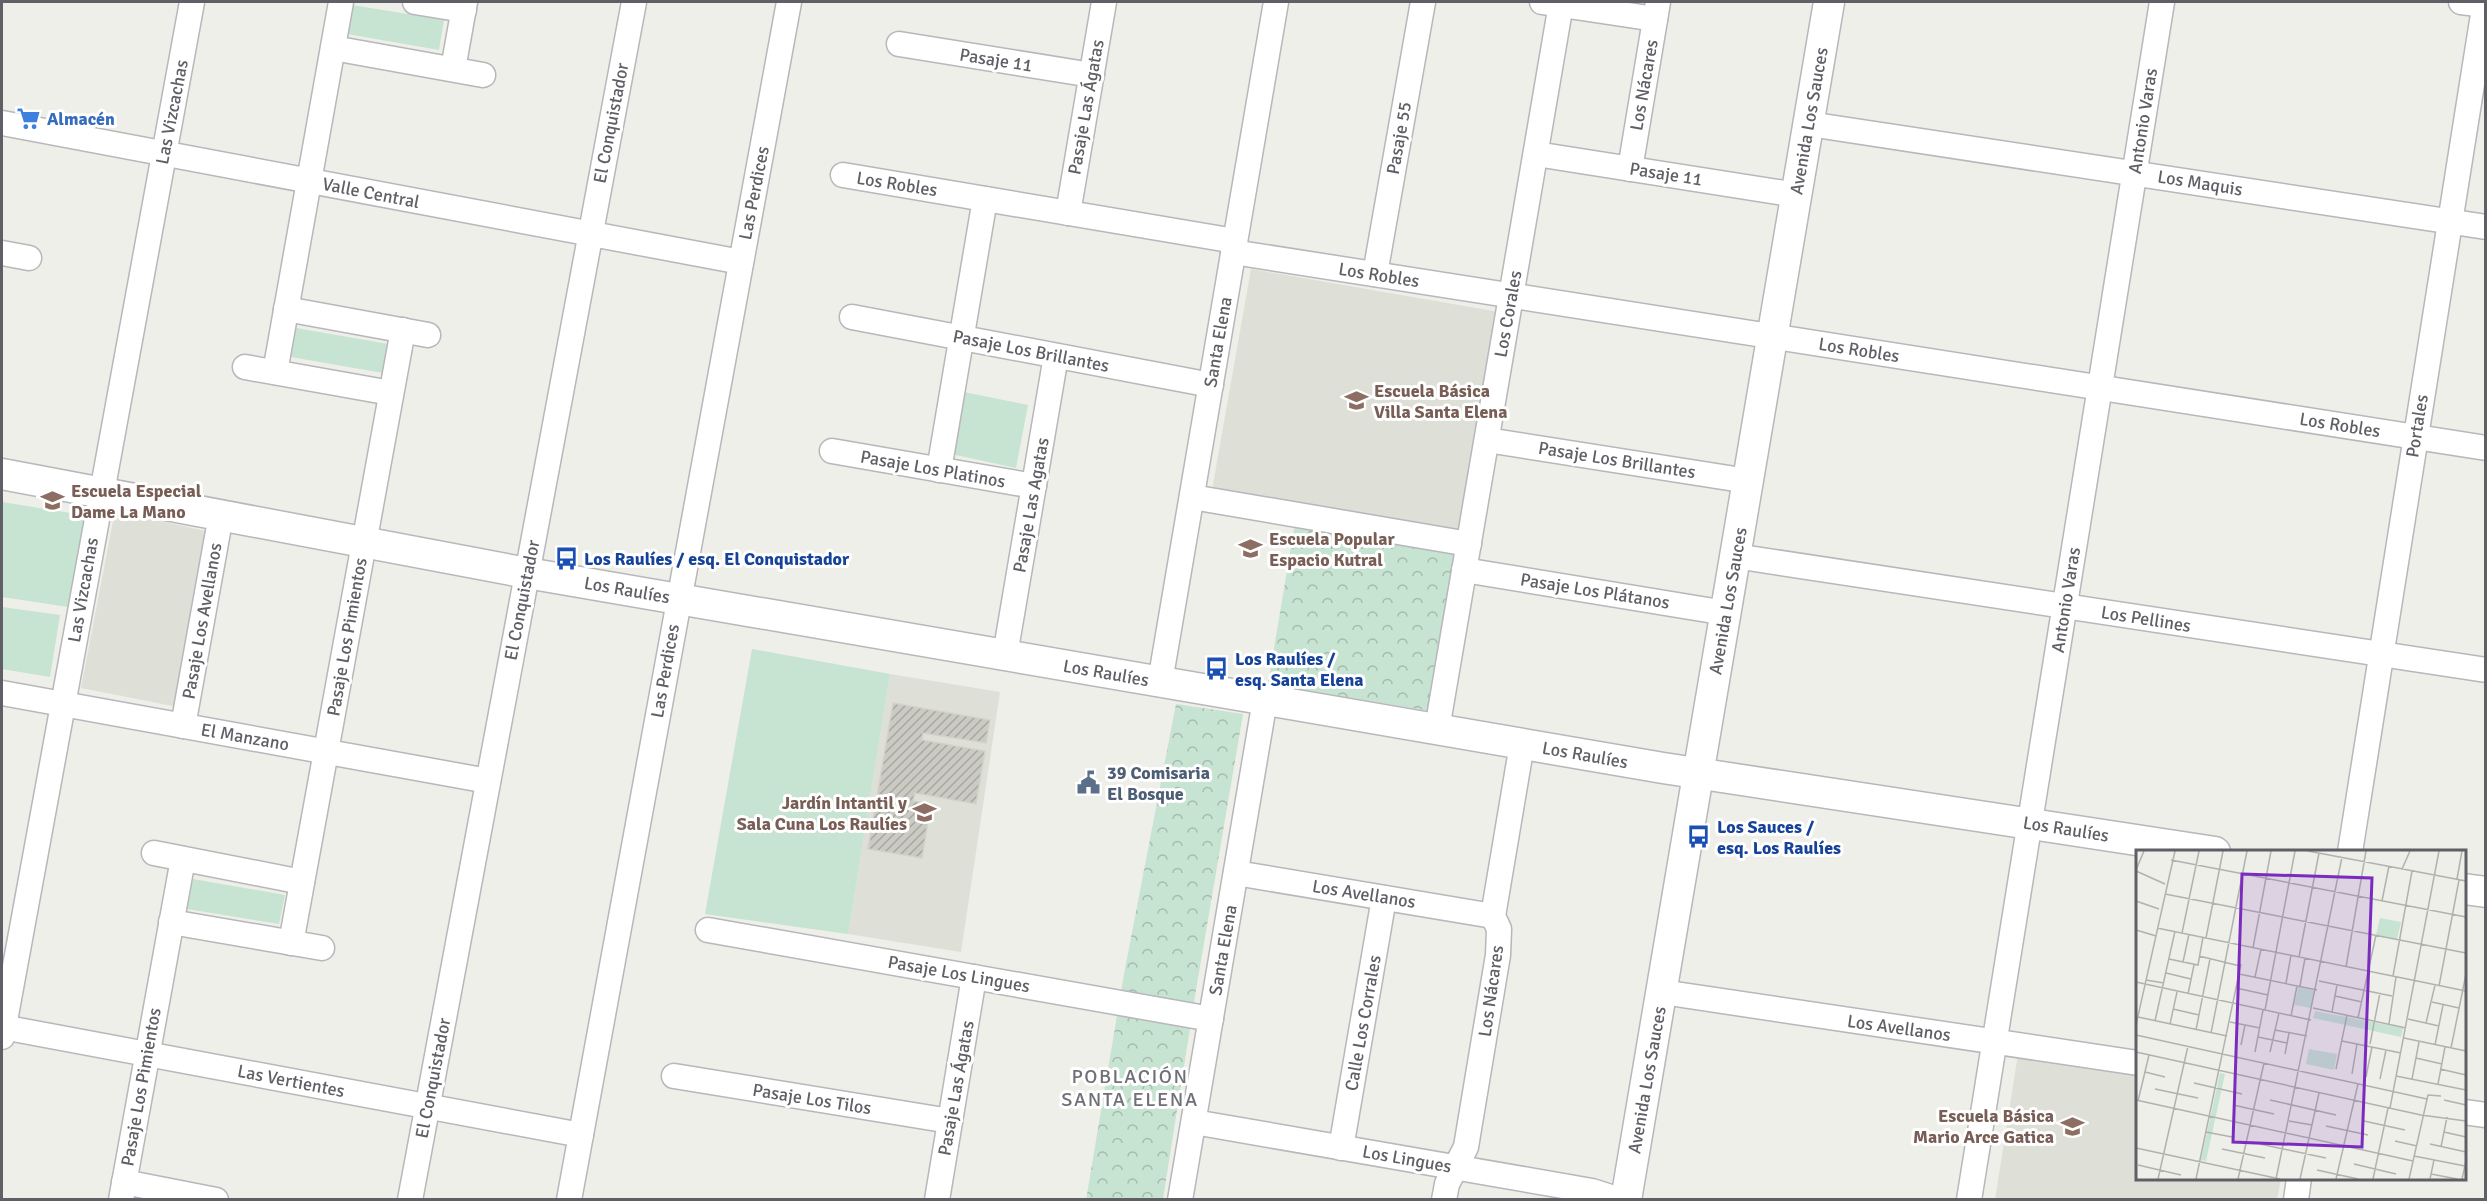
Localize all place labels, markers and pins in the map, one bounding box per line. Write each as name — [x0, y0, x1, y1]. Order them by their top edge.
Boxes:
supermarket icon: Almacén — [16, 106, 42, 132]
place label: Almacén — [47, 108, 115, 130]
place label: Escuela Básica Villa Santa Elena — [1374, 380, 1507, 423]
school or university icon: Escuela Básica Villa Santa Elena — [1343, 388, 1369, 414]
place label: Escuela Especial Dame La Mano — [71, 480, 202, 523]
school or university icon: Escuela Especial Dame La Mano — [40, 488, 66, 514]
place label: Escuela Popular Espacio Kutral — [1269, 528, 1396, 571]
school or university icon: Escuela Popular Espacio Kutral — [1238, 536, 1264, 562]
bus stop icon: Los Raulíes / esq. El Conquistador — [553, 546, 579, 572]
place label: Los Raulíes / esq. El Conquistador — [584, 548, 850, 570]
place label: Los Raulíes / esq. Santa Elena — [1235, 648, 1364, 691]
bus stop icon: Los Raulíes / esq. Santa Elena — [1204, 656, 1230, 682]
place label: 39 Comisaria El Bosque — [1107, 762, 1210, 805]
public building icon: 39 Comisaria El Bosque — [1076, 770, 1102, 796]
place label: Jardín Intantil y Sala Cuna Los Raulíes — [737, 792, 907, 835]
school or university icon: Jardín Intantil y Sala Cuna Los Raulíes — [912, 800, 938, 826]
place label: Los Sauces / esq. Los Raulíes — [1717, 816, 1841, 859]
bus stop icon: Los Sauces / esq. Los Raulíes — [1686, 824, 1712, 850]
place label: Escuela Básica Mario Arce Gatica — [1913, 1105, 2054, 1148]
school or university icon: Escuela Básica Mario Arce Gatica — [2059, 1113, 2085, 1139]

